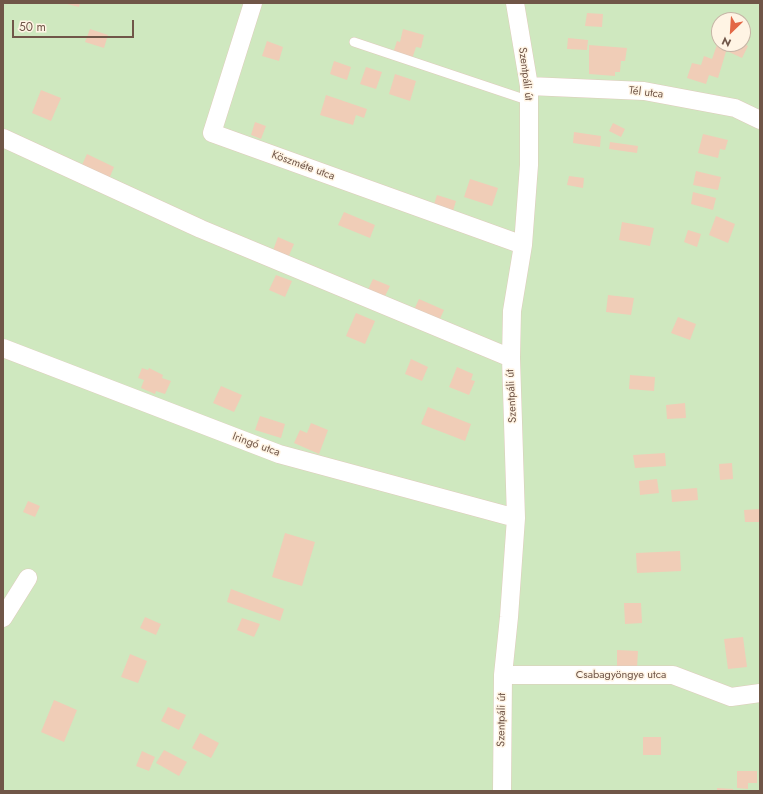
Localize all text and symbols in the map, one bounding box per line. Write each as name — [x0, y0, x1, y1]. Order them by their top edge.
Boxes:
scale bar — [14, 12, 136, 38]
north arrow — [711, 12, 751, 52]
text: 50 m — [19, 18, 46, 36]
text: N — [719, 33, 734, 51]
street label: Szentpáli út — [515, 47, 535, 101]
street label: Tél utca — [628, 84, 664, 102]
street label: Köszméte utca — [270, 148, 336, 184]
street label: Szentpáli út — [504, 369, 520, 423]
street label: Iringó utca — [230, 430, 282, 460]
street label: Csabagyöngye utca — [576, 668, 666, 682]
street label: Szentpáli út — [495, 693, 509, 747]

